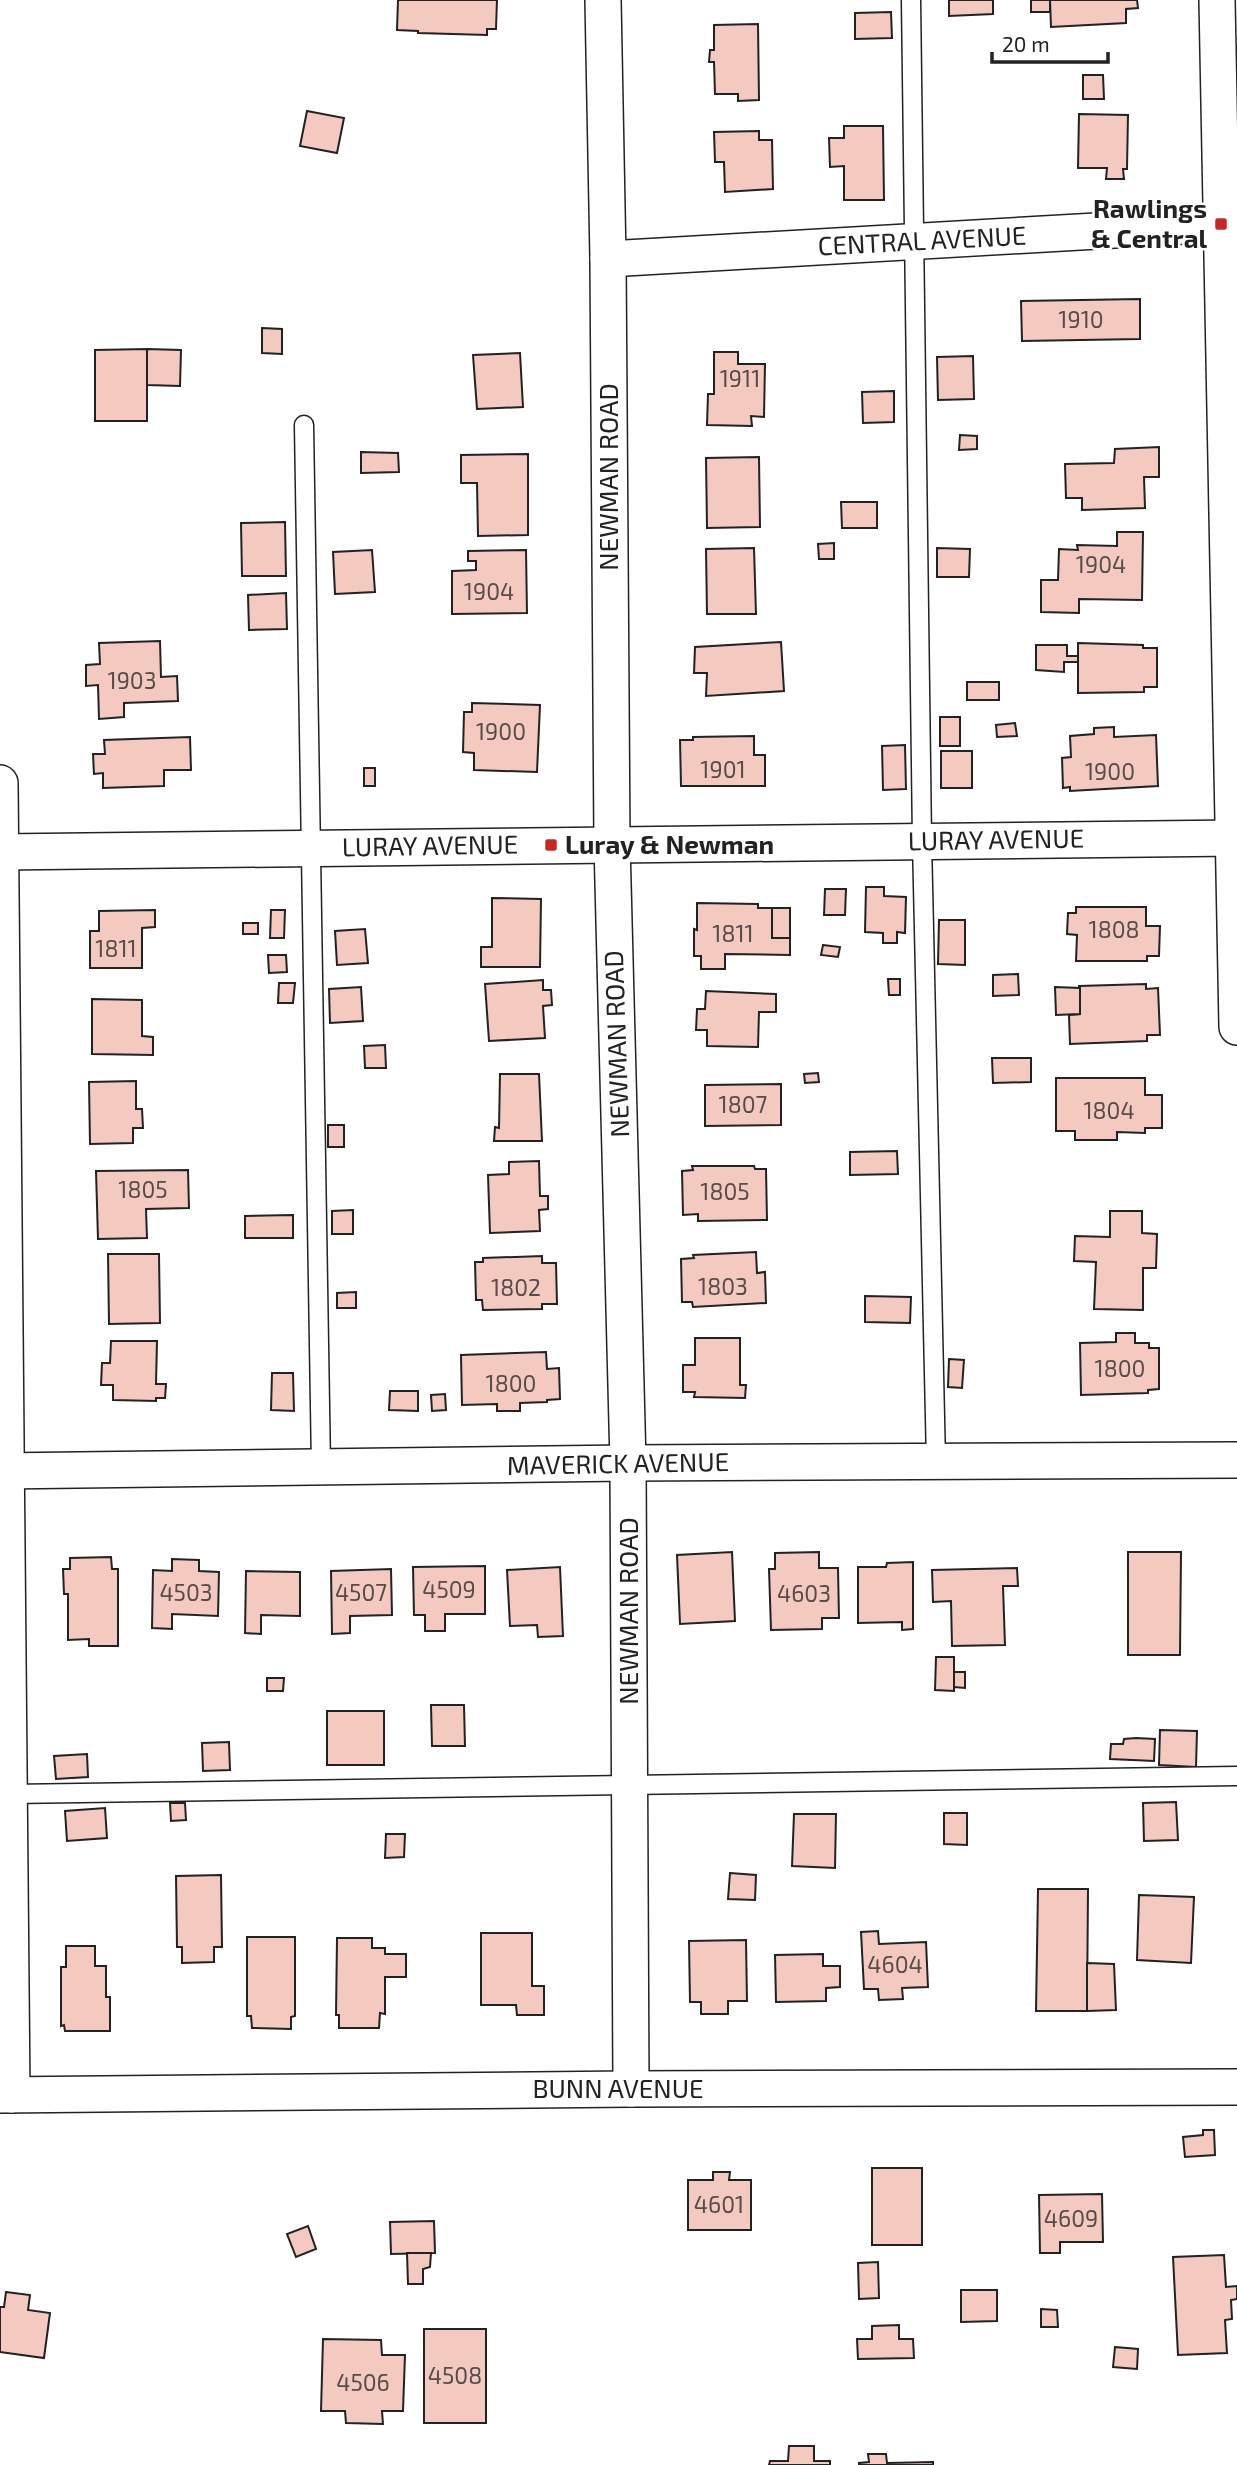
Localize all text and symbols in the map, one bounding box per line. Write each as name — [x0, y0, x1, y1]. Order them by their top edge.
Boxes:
scale bar — [992, 21, 1108, 65]
text: 20 m — [1002, 31, 1050, 56]
place label: Rawlings & Central — [1091, 192, 1207, 253]
marker: Rawlings & Central — [1213, 216, 1229, 232]
street label: CENTRAL AVENUE — [817, 219, 1027, 260]
house number: 1910 — [1058, 305, 1104, 333]
house number: 1911 — [720, 364, 760, 392]
street label: NEWMAN ROAD — [592, 383, 623, 571]
house number: 1904 — [1076, 550, 1126, 578]
house number: 1904 — [464, 577, 514, 605]
house number: 1903 — [108, 666, 156, 694]
house number: 1900 — [476, 717, 526, 745]
house number: 1901 — [700, 755, 746, 783]
house number: 1900 — [1085, 757, 1135, 785]
street label: LURAY AVENUE — [908, 821, 1084, 856]
street label: LURAY AVENUE — [342, 827, 518, 862]
place label: Luray & Newman — [565, 828, 774, 860]
marker: Luray & Newman — [543, 837, 559, 853]
house number: 1808 — [1089, 915, 1139, 943]
house number: 1811 — [712, 919, 754, 947]
house number: 1811 — [95, 934, 137, 962]
street label: NEWMAN ROAD — [597, 950, 634, 1138]
house number: 1807 — [719, 1090, 768, 1118]
house number: 1804 — [1083, 1096, 1135, 1124]
house number: 1805 — [118, 1175, 168, 1203]
house number: 1805 — [700, 1177, 750, 1205]
house number: 1803 — [698, 1272, 748, 1300]
house number: 1802 — [491, 1273, 541, 1301]
house number: 1800 — [1095, 1354, 1145, 1382]
house number: 1800 — [486, 1369, 536, 1397]
street label: MAVERICK AVENUE — [507, 1445, 729, 1480]
street label: NEWMAN ROAD — [612, 1517, 643, 1705]
house number: 4509 — [422, 1575, 476, 1603]
house number: 4503 — [159, 1578, 213, 1606]
house number: 4507 — [335, 1578, 387, 1606]
house number: 4603 — [777, 1579, 831, 1607]
house number: 4604 — [867, 1950, 923, 1978]
street label: BUNN AVENUE — [532, 2072, 704, 2103]
house number: 4601 — [694, 2190, 744, 2218]
house number: 4609 — [1044, 2204, 1098, 2232]
house number: 4508 — [428, 2361, 482, 2389]
house number: 4506 — [336, 2368, 390, 2396]

